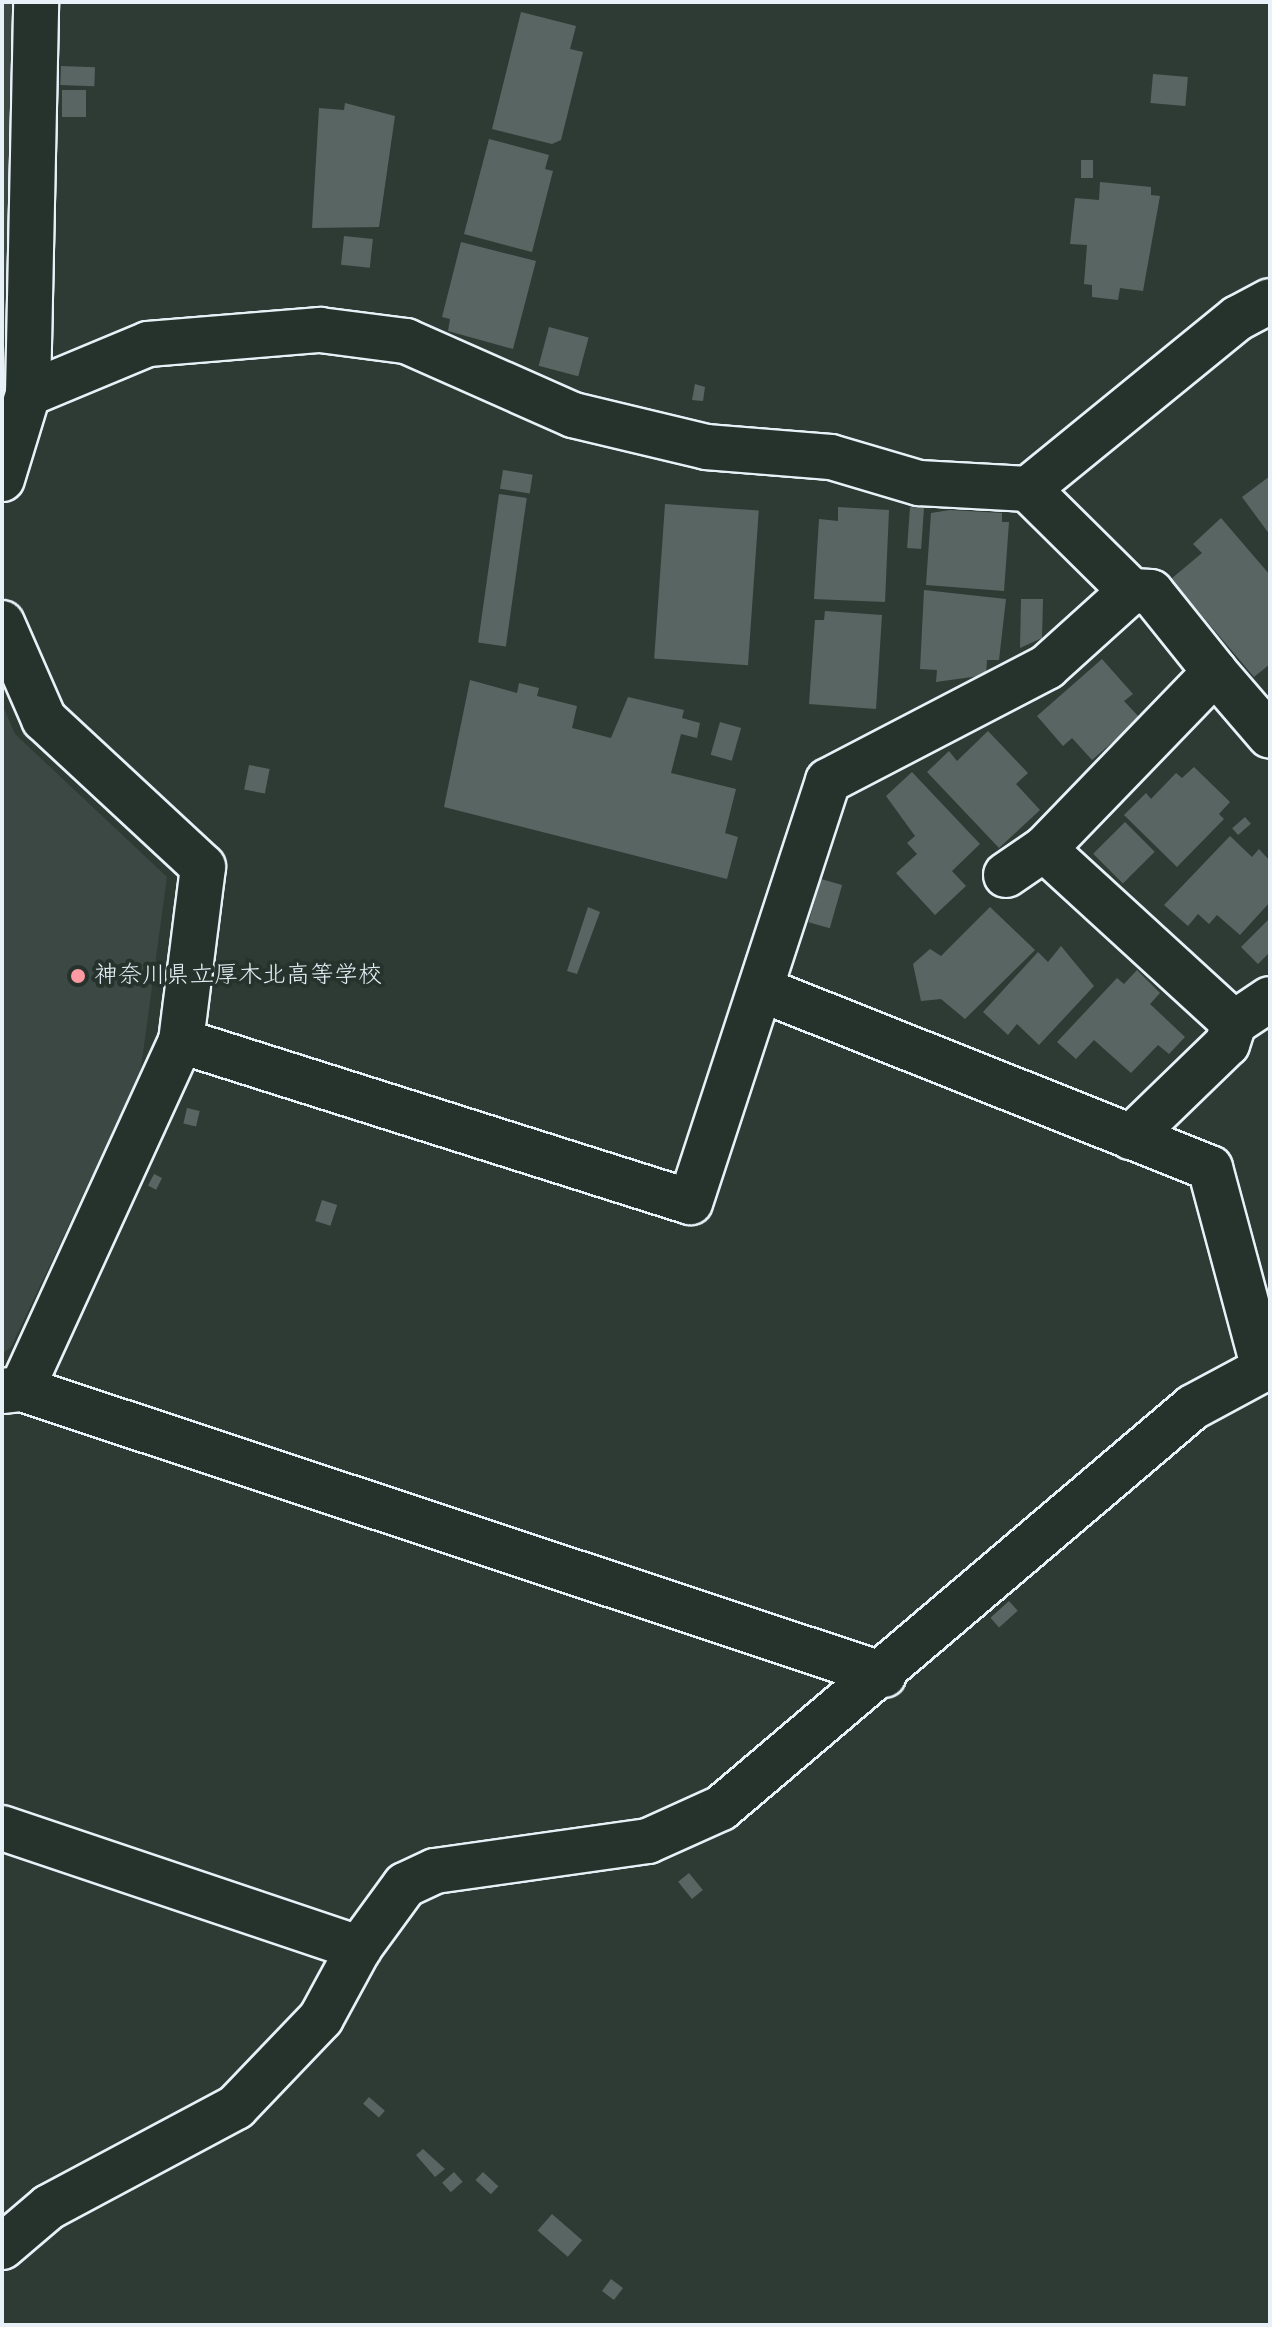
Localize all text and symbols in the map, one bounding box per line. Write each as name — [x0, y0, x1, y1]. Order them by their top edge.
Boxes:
place label: 神奈川県立厚木北高等学校 — [94, 962, 382, 990]
marker: 神奈川県立厚木北高等学校 — [69, 967, 87, 985]

